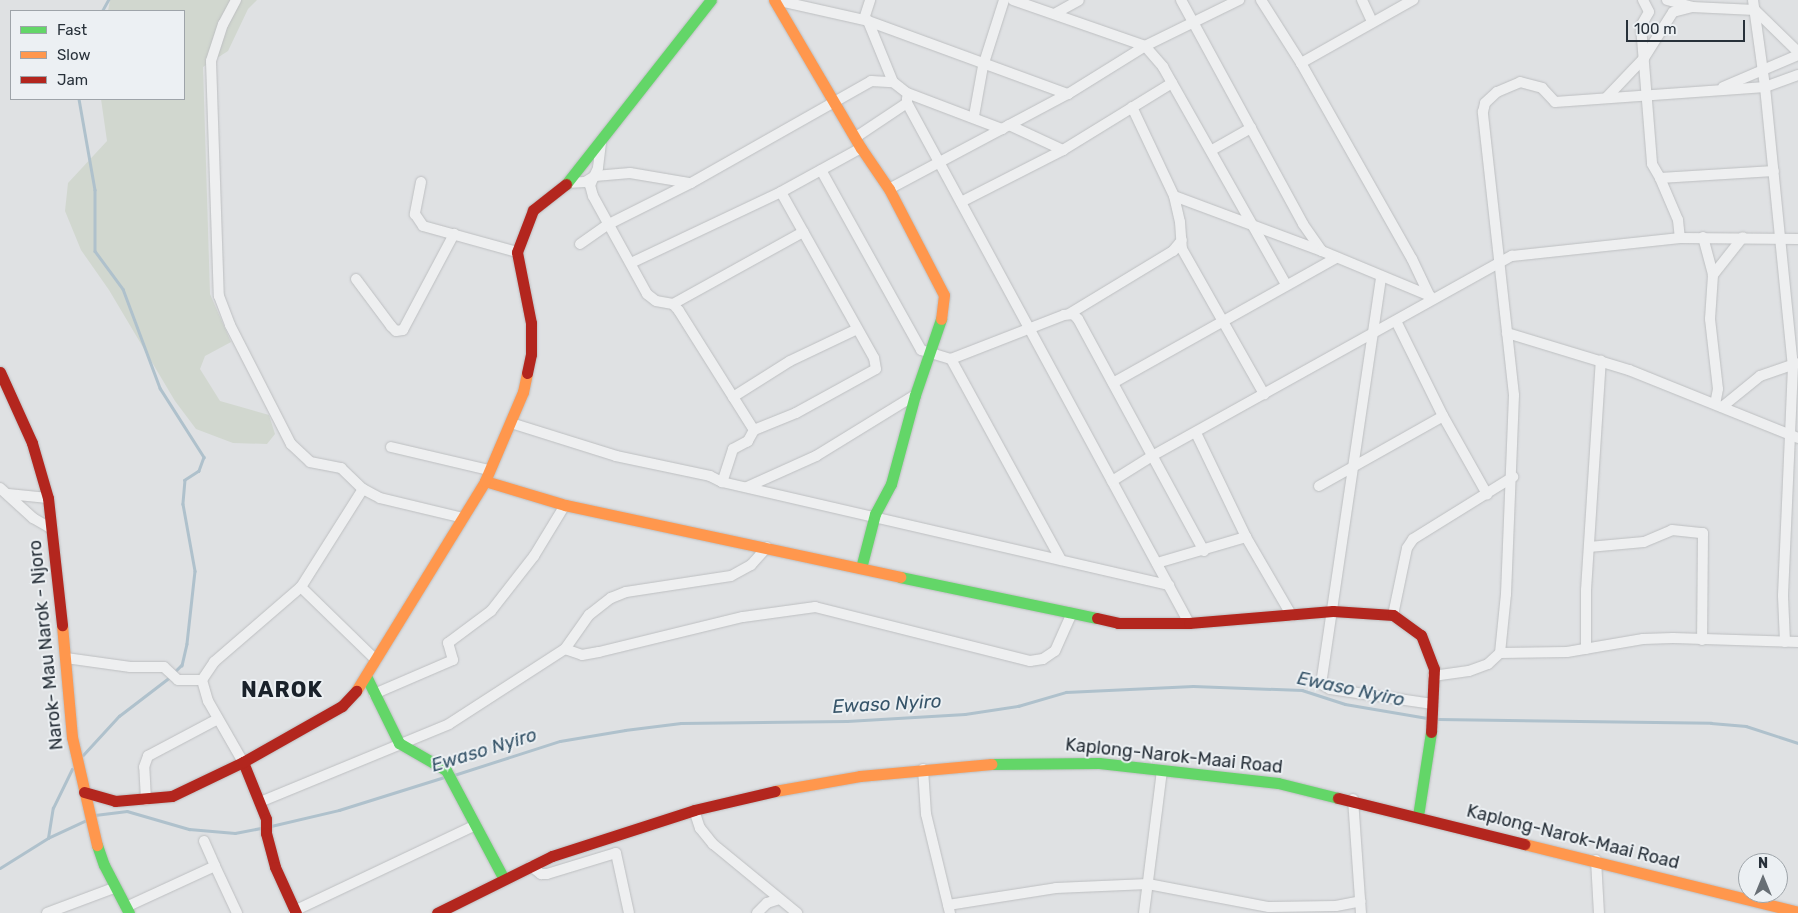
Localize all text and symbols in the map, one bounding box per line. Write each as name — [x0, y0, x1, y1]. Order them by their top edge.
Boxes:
legend — [10, 10, 185, 100]
scale bar — [1628, 10, 1747, 42]
text: 100 m — [1634, 20, 1676, 38]
text: Fast — [57, 21, 87, 39]
text: Slow — [57, 46, 90, 64]
text: Jam — [57, 71, 88, 89]
street label: Narok- Mau Narok - Njoro — [24, 539, 68, 751]
water label: Ewaso Nyiro — [1295, 666, 1407, 712]
district label: NAROK — [240, 677, 324, 703]
water label: Ewaso Nyiro — [832, 690, 942, 718]
water label: Ewaso Nyiro — [428, 723, 540, 777]
street label: Kaplong-Narok-Maai Road — [1064, 734, 1284, 778]
street label: Kaplong-Narok-Maai Road — [1464, 800, 1682, 874]
north arrow — [1738, 853, 1788, 903]
text: N — [1758, 855, 1768, 872]

